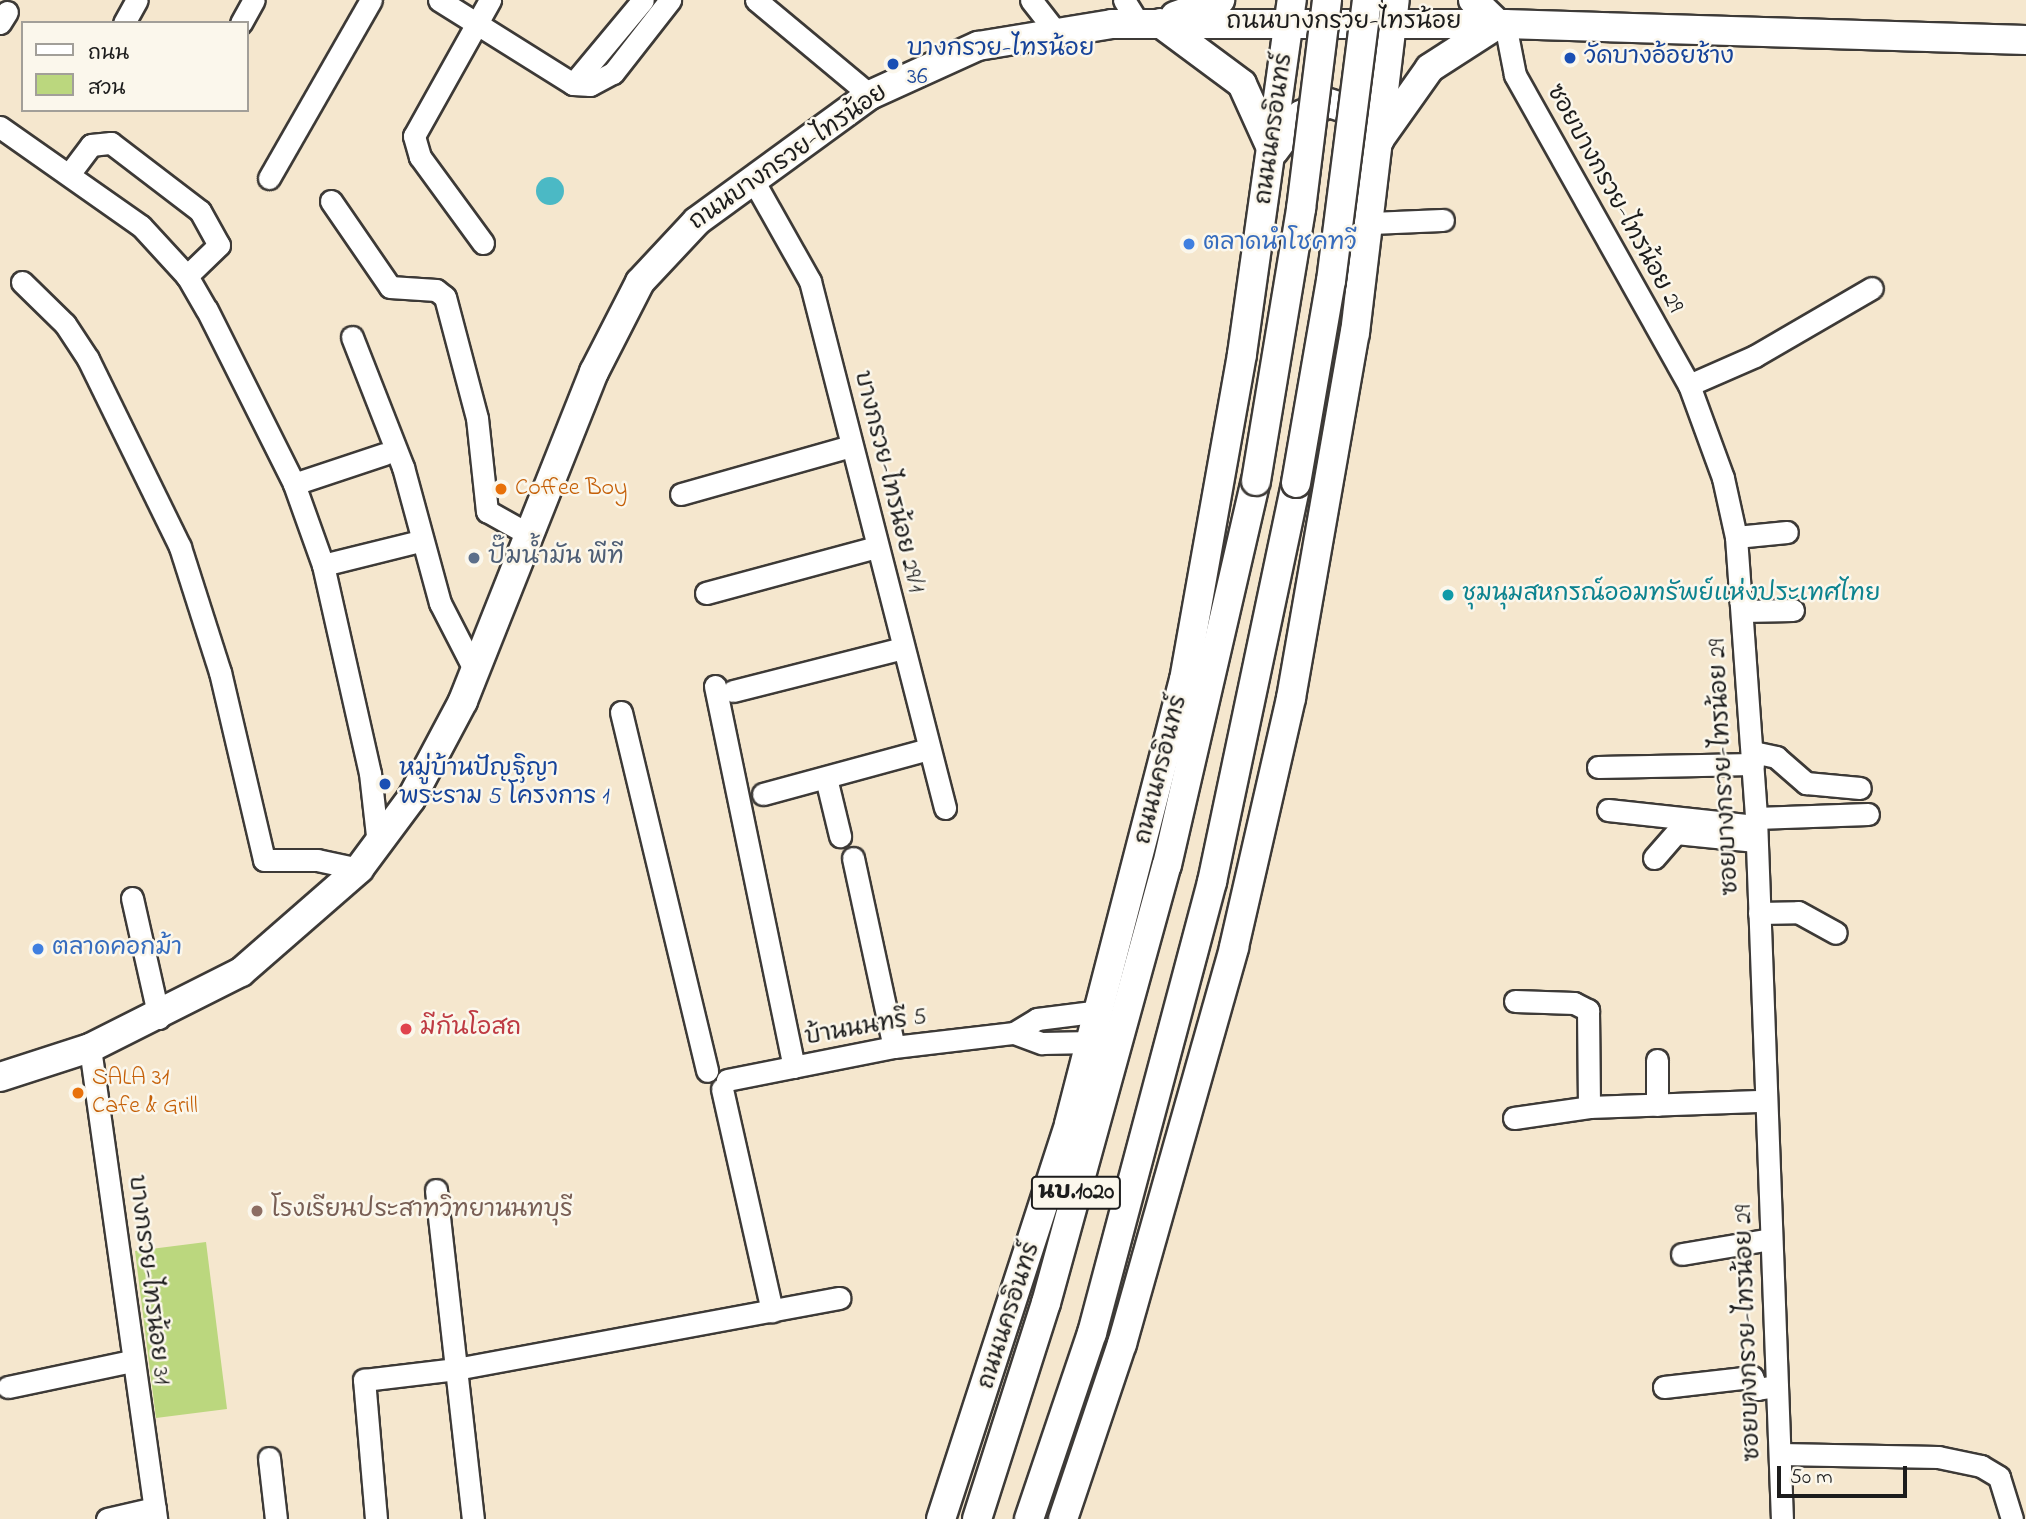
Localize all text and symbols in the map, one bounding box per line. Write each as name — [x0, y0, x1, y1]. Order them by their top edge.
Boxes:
street label: ถนนบางกรวย-ไทรน้อย — [1226, 9, 1462, 37]
legend — [21, 21, 248, 112]
place label: บางกรวย-ไทรน้อย 36 — [907, 36, 1094, 92]
text: ถนน — [88, 39, 129, 69]
place label: วัดบางอ้อยช้าง — [1584, 44, 1734, 72]
marker: วัดบางอ้อยช้าง — [1562, 50, 1578, 66]
street label: ถนนนครอินทร์ — [1250, 51, 1300, 207]
marker: บางกรวย-ไทรน้อย 36 — [885, 56, 901, 72]
text: สวน — [88, 74, 125, 104]
street label: ถนนบางกรวย-ไทรน้อย — [684, 79, 894, 237]
street label: ซอยบางกรวย-ไทรน้อย 29 — [1539, 80, 1689, 318]
place label: ตลาดนำโชคทวี — [1203, 230, 1357, 258]
marker: ตลาดนำโชคทวี — [1181, 236, 1197, 252]
street label: บางกรวย-ไทรน้อย 29/1 — [846, 368, 930, 596]
place label: Coffee Boy — [515, 475, 627, 503]
marker: Coffee Boy — [493, 481, 509, 497]
place label: ปั๊มน้ำมัน พีที — [488, 544, 624, 572]
marker: ปั๊มน้ำมัน พีที — [466, 550, 482, 566]
place label: ชุมนุมสหกรณ์ออมทรัพย์แห่งประเทศไทย — [1462, 581, 1881, 609]
marker: ชุมนุมสหกรณ์ออมทรัพย์แห่งประเทศไทย — [1440, 587, 1456, 603]
street label: ซอยบางกรวย-ไทรน้อย 29 — [1704, 638, 1746, 896]
street label: ถนนนครอินทร์ — [1130, 692, 1194, 848]
place label: หมู่บ้านปัญฐิญา พระราม 5 โครงการ 1 — [399, 756, 610, 812]
marker: หมู่บ้านปัญฐิญา พระราม 5 โครงการ 1 — [377, 776, 393, 792]
place label: ตลาดคอกม้า — [52, 935, 182, 963]
marker: ตลาดคอกม้า — [30, 941, 46, 957]
street label: บ้านนนทรี 5 — [803, 1003, 929, 1053]
place label: มีกันโอสถ — [420, 1015, 521, 1043]
marker: มีกันโอสถ — [398, 1021, 414, 1037]
place label: SALA 31 Cafe & Grill — [92, 1065, 198, 1121]
marker: SALA 31 Cafe & Grill — [70, 1085, 86, 1101]
street label: บางกรวย-ไทรน้อย 31 — [121, 1174, 175, 1386]
road number: นบ.1020 — [1030, 1174, 1122, 1212]
place label: โรงเรียนประสาทวิทยานนทบุรี — [271, 1197, 573, 1225]
marker: โรงเรียนประสาทวิทยานนทบุรี — [249, 1203, 265, 1219]
street label: ซอยบางกรวย-ไทรน้อย 29 — [1730, 1204, 1768, 1462]
street label: ถนนนครอินทร์ — [973, 1239, 1047, 1393]
scale bar — [1781, 1452, 1910, 1496]
text: 50 m — [1790, 1463, 1833, 1493]

